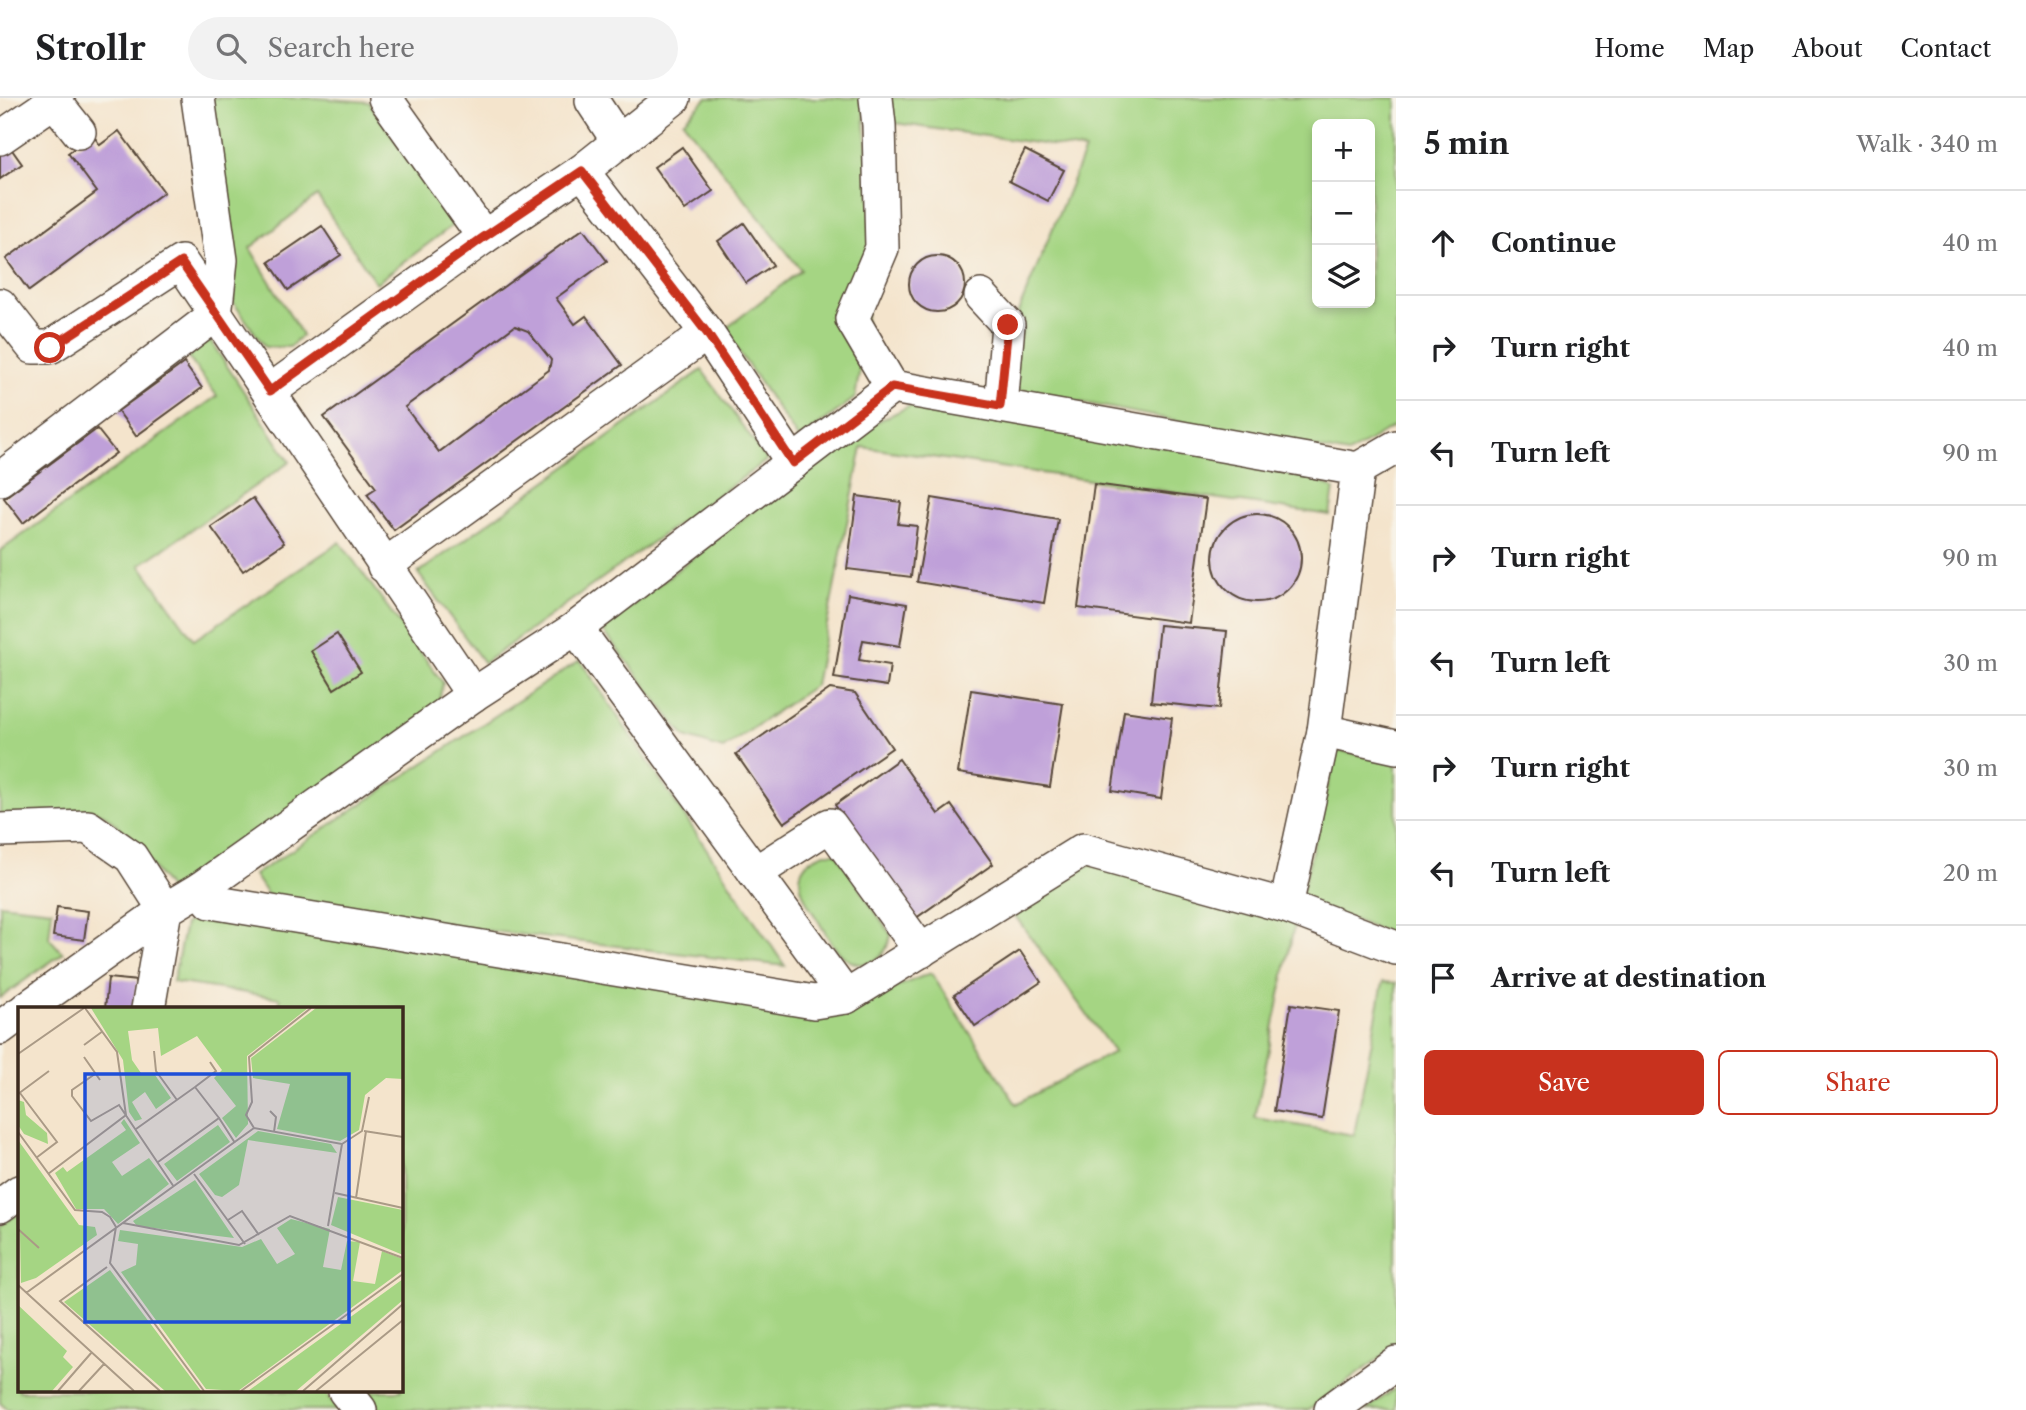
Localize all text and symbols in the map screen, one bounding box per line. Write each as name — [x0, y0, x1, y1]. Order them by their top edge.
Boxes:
search box — [188, 17, 678, 80]
text: Strollr — [35, 28, 146, 69]
icon: search — [212, 29, 250, 67]
text: Search here — [268, 32, 415, 64]
text: Home — [1594, 34, 1665, 63]
text: Map — [1703, 34, 1754, 63]
text: About — [1792, 34, 1863, 63]
text: Contact — [1901, 34, 1991, 63]
map controls — [1312, 119, 1375, 308]
button: + — [1312, 119, 1375, 182]
text: 5 min — [1424, 125, 1509, 162]
text: Walk · 340 m — [1856, 130, 1998, 158]
button: − — [1312, 182, 1375, 245]
icon: ahead — [1424, 224, 1462, 262]
text: Continue — [1491, 227, 1616, 259]
text: 40 m — [1943, 229, 1998, 257]
button: layers — [1312, 245, 1375, 308]
route end — [992, 309, 1023, 340]
icon: right — [1424, 329, 1462, 367]
route start — [34, 332, 65, 363]
text: Turn right — [1491, 332, 1630, 364]
text: 40 m — [1943, 334, 1998, 362]
icon: left — [1424, 434, 1462, 472]
text: Turn left — [1491, 437, 1610, 469]
text: 90 m — [1942, 439, 1998, 467]
icon: right — [1424, 539, 1462, 577]
text: Turn right — [1491, 542, 1630, 574]
text: 90 m — [1942, 544, 1998, 572]
icon: left — [1424, 644, 1462, 682]
text: Turn left — [1491, 647, 1610, 679]
text: 30 m — [1943, 649, 1998, 677]
icon: right — [1424, 749, 1462, 787]
text: Turn right — [1491, 752, 1630, 784]
text: 30 m — [1943, 754, 1998, 782]
icon: left — [1424, 854, 1462, 892]
text: Turn left — [1491, 857, 1610, 889]
text: 20 m — [1943, 859, 1998, 887]
icon: arrive — [1424, 959, 1462, 997]
text: Arrive at destination — [1491, 962, 1766, 994]
inset map — [18, 1007, 402, 1392]
button: Save — [1424, 1050, 1704, 1115]
button: Share — [1718, 1050, 1998, 1115]

